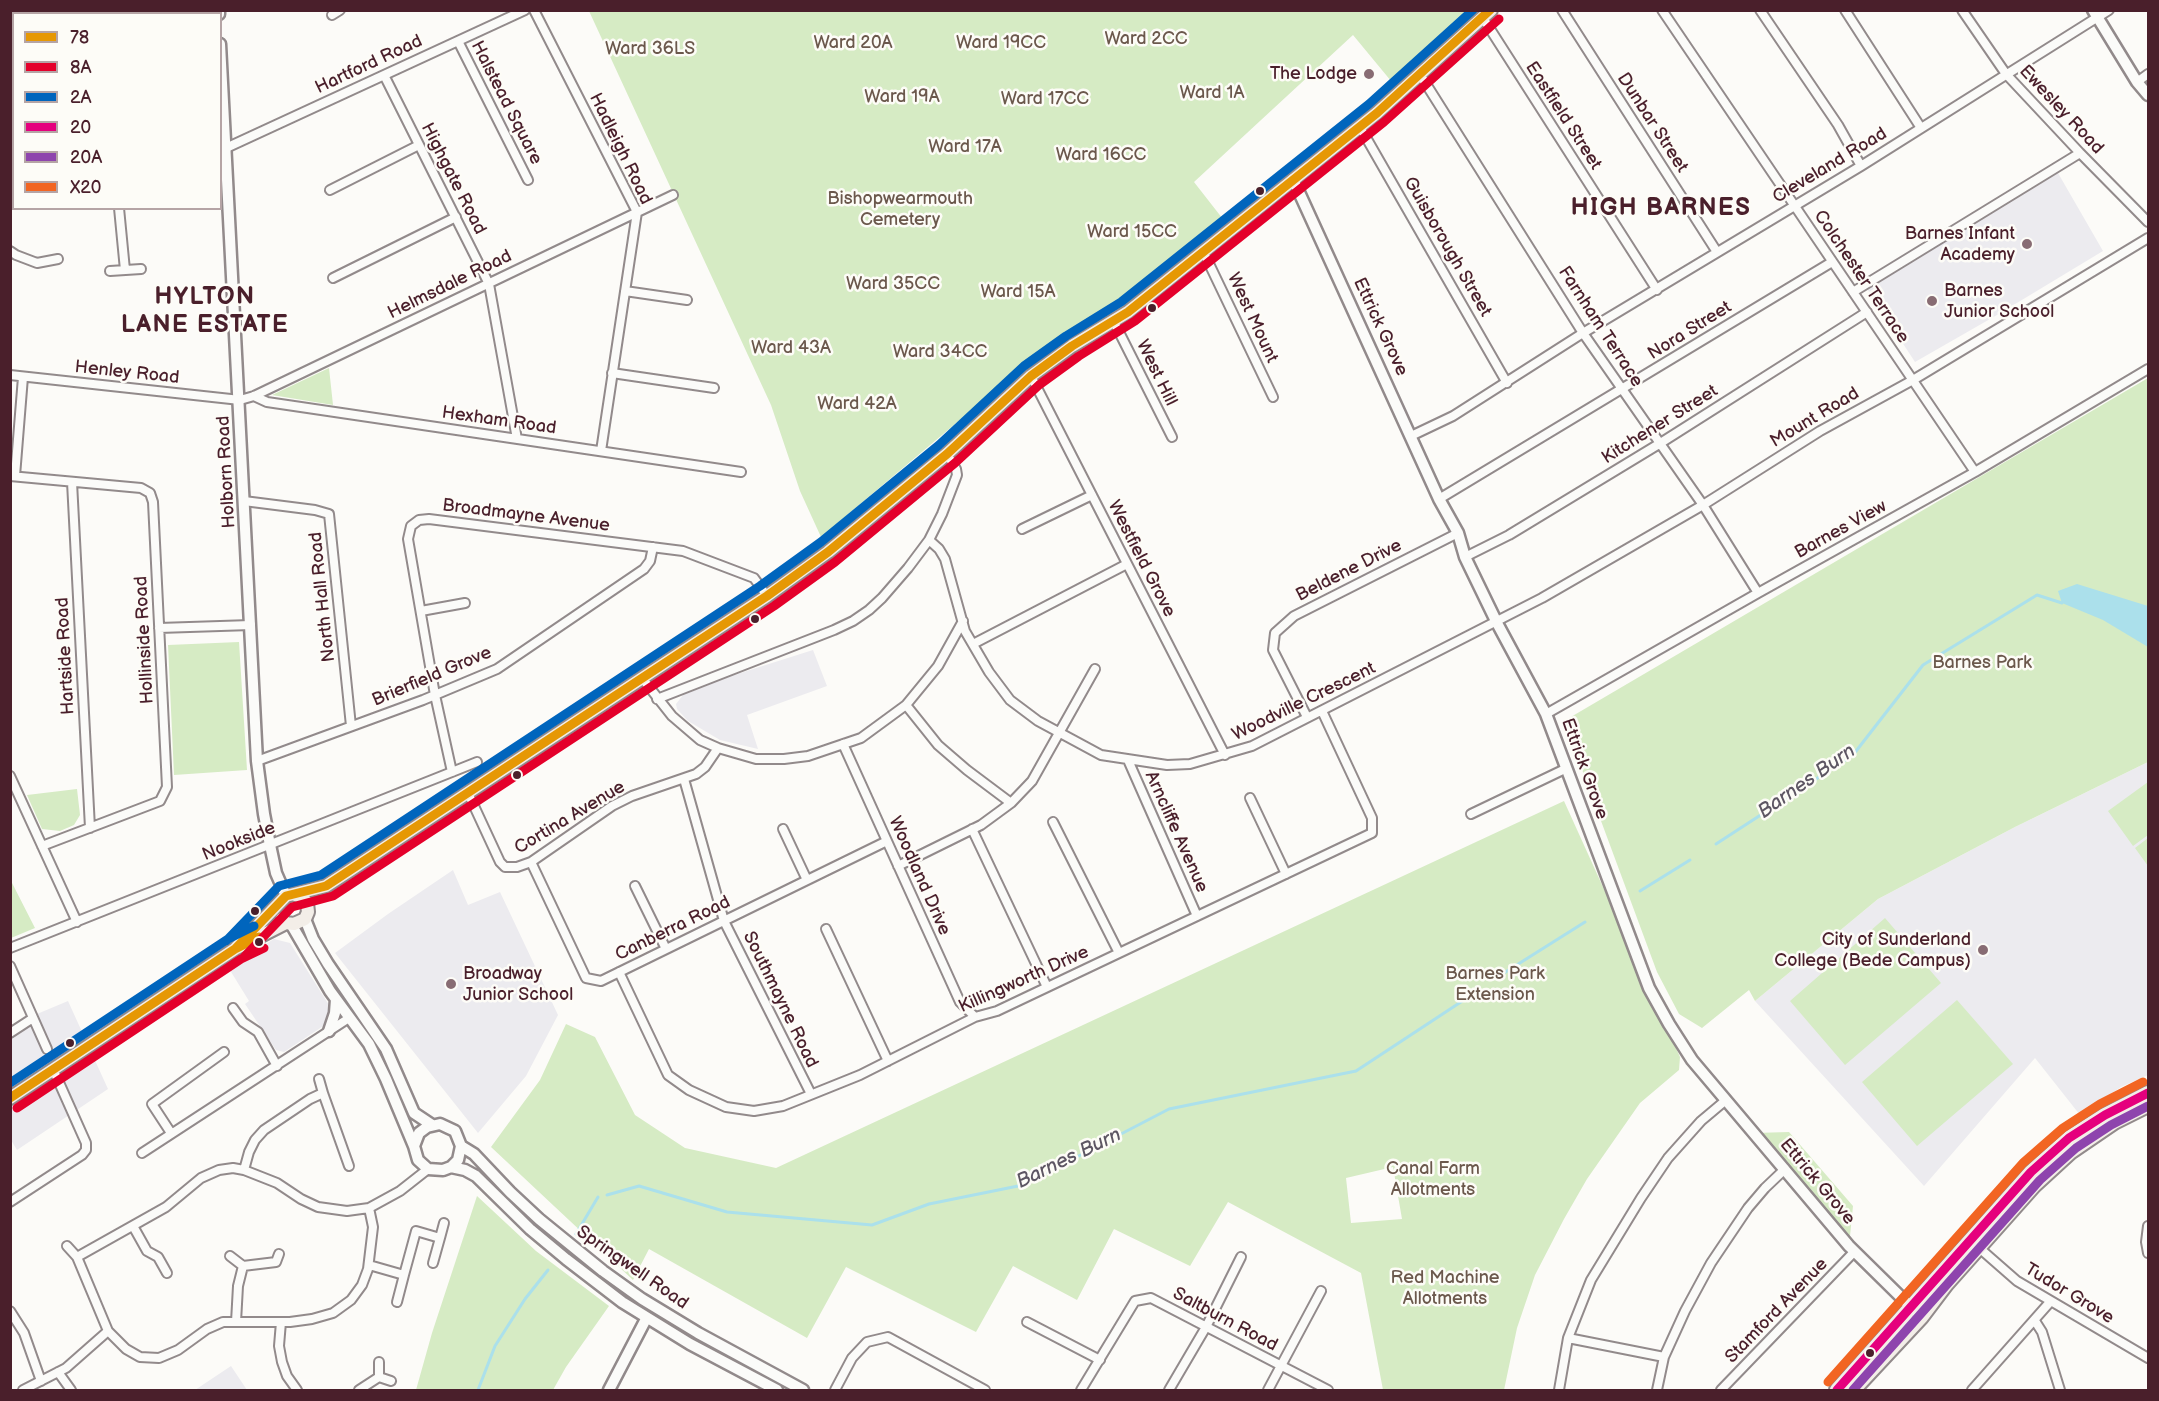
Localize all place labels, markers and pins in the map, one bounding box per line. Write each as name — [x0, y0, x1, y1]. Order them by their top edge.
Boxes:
place label: The Lodge — [1270, 63, 1357, 85]
marker: The Lodge — [1362, 67, 1376, 81]
unlabelled marker — [1254, 185, 1266, 197]
place label: Barnes Infant Academy — [1905, 223, 2015, 266]
marker: Barnes Infant Academy — [2020, 237, 2034, 251]
place label: Barnes Junior School — [1944, 280, 2054, 322]
marker: Barnes Junior School — [1925, 294, 1939, 308]
unlabelled marker — [1146, 302, 1158, 314]
unlabelled marker — [749, 613, 761, 625]
unlabelled marker — [511, 769, 523, 781]
unlabelled marker — [249, 905, 261, 917]
place label: City of Sunderland College (Bede Campus) — [1774, 929, 1971, 972]
unlabelled marker — [253, 936, 265, 948]
marker: City of Sunderland College (Bede Campus) — [1976, 943, 1990, 957]
place label: Broadway Junior School — [463, 963, 573, 1006]
marker: Broadway Junior School — [444, 977, 458, 991]
unlabelled marker — [64, 1037, 76, 1049]
unlabelled marker — [1864, 1347, 1876, 1359]

